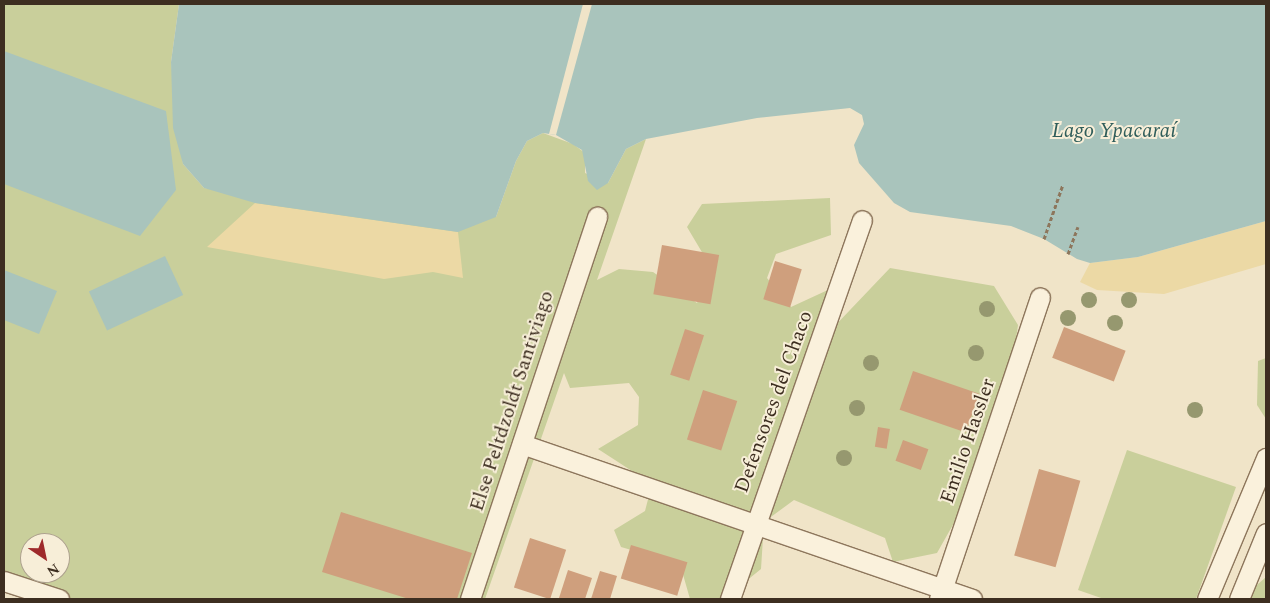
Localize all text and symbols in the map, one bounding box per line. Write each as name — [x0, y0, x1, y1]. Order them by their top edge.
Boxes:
water label: Lago Ypacaraí — [1052, 118, 1176, 144]
street label: Else Peltdzoldt Santiviago — [465, 288, 559, 514]
street label: Defensores del Chaco — [730, 308, 818, 496]
street label: Emilio Hassler — [935, 375, 1001, 507]
north arrow — [20, 533, 70, 583]
text: N — [42, 558, 64, 582]

